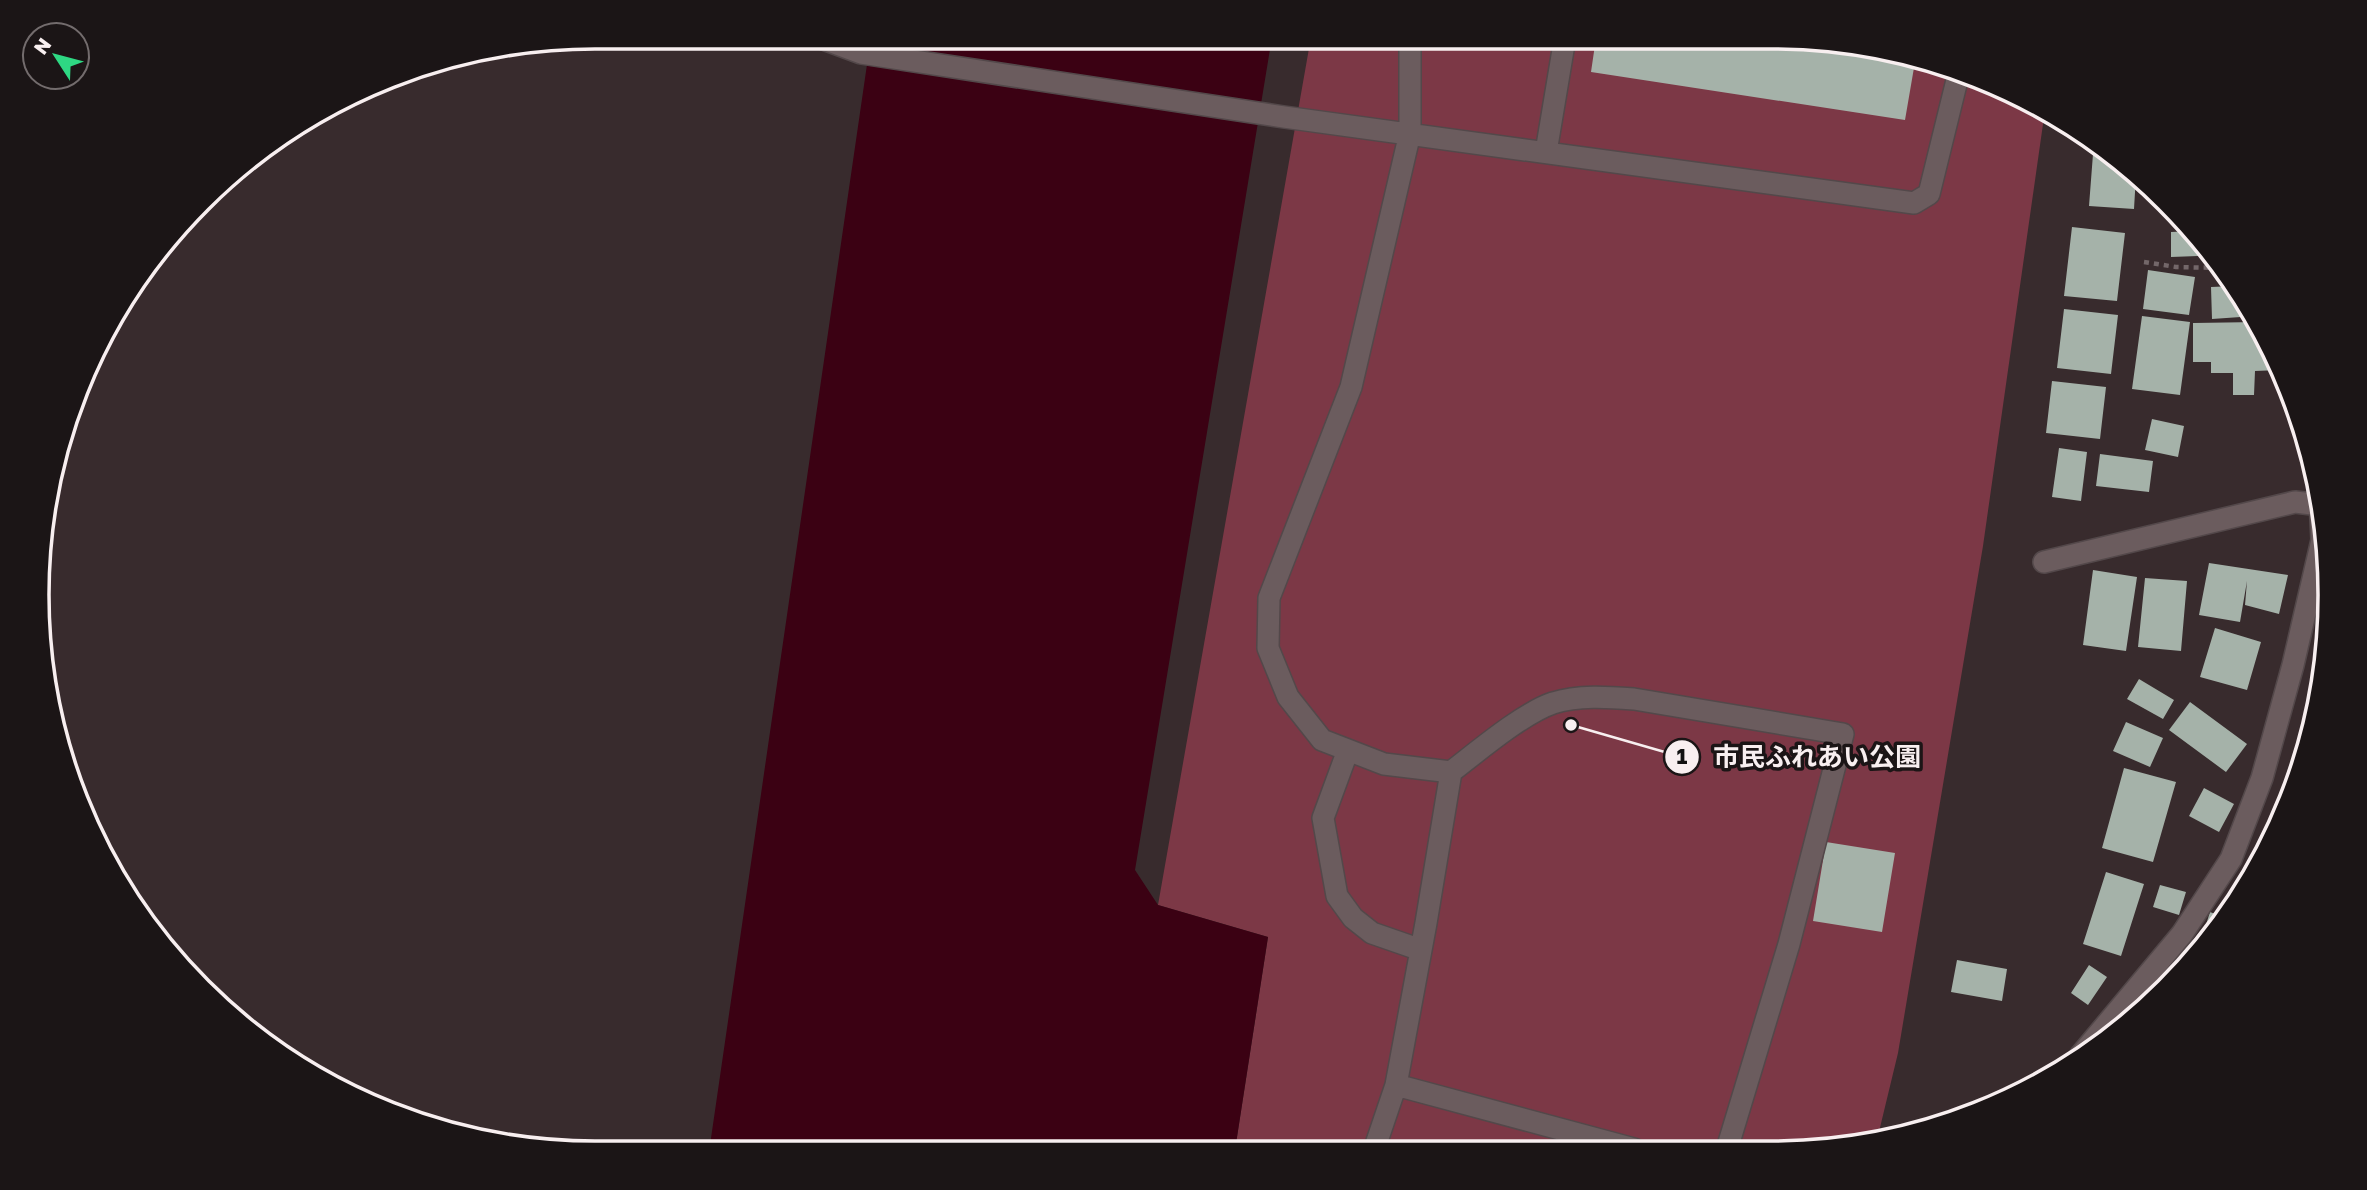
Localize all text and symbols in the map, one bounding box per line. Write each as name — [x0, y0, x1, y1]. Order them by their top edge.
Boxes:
north arrow — [21, 21, 91, 91]
text: N — [28, 33, 55, 58]
callout: 市民ふれあい公園 — [1664, 733, 1935, 780]
text: 市民ふれあい公園 — [1713, 741, 1921, 772]
text: 1 — [1677, 743, 1688, 769]

